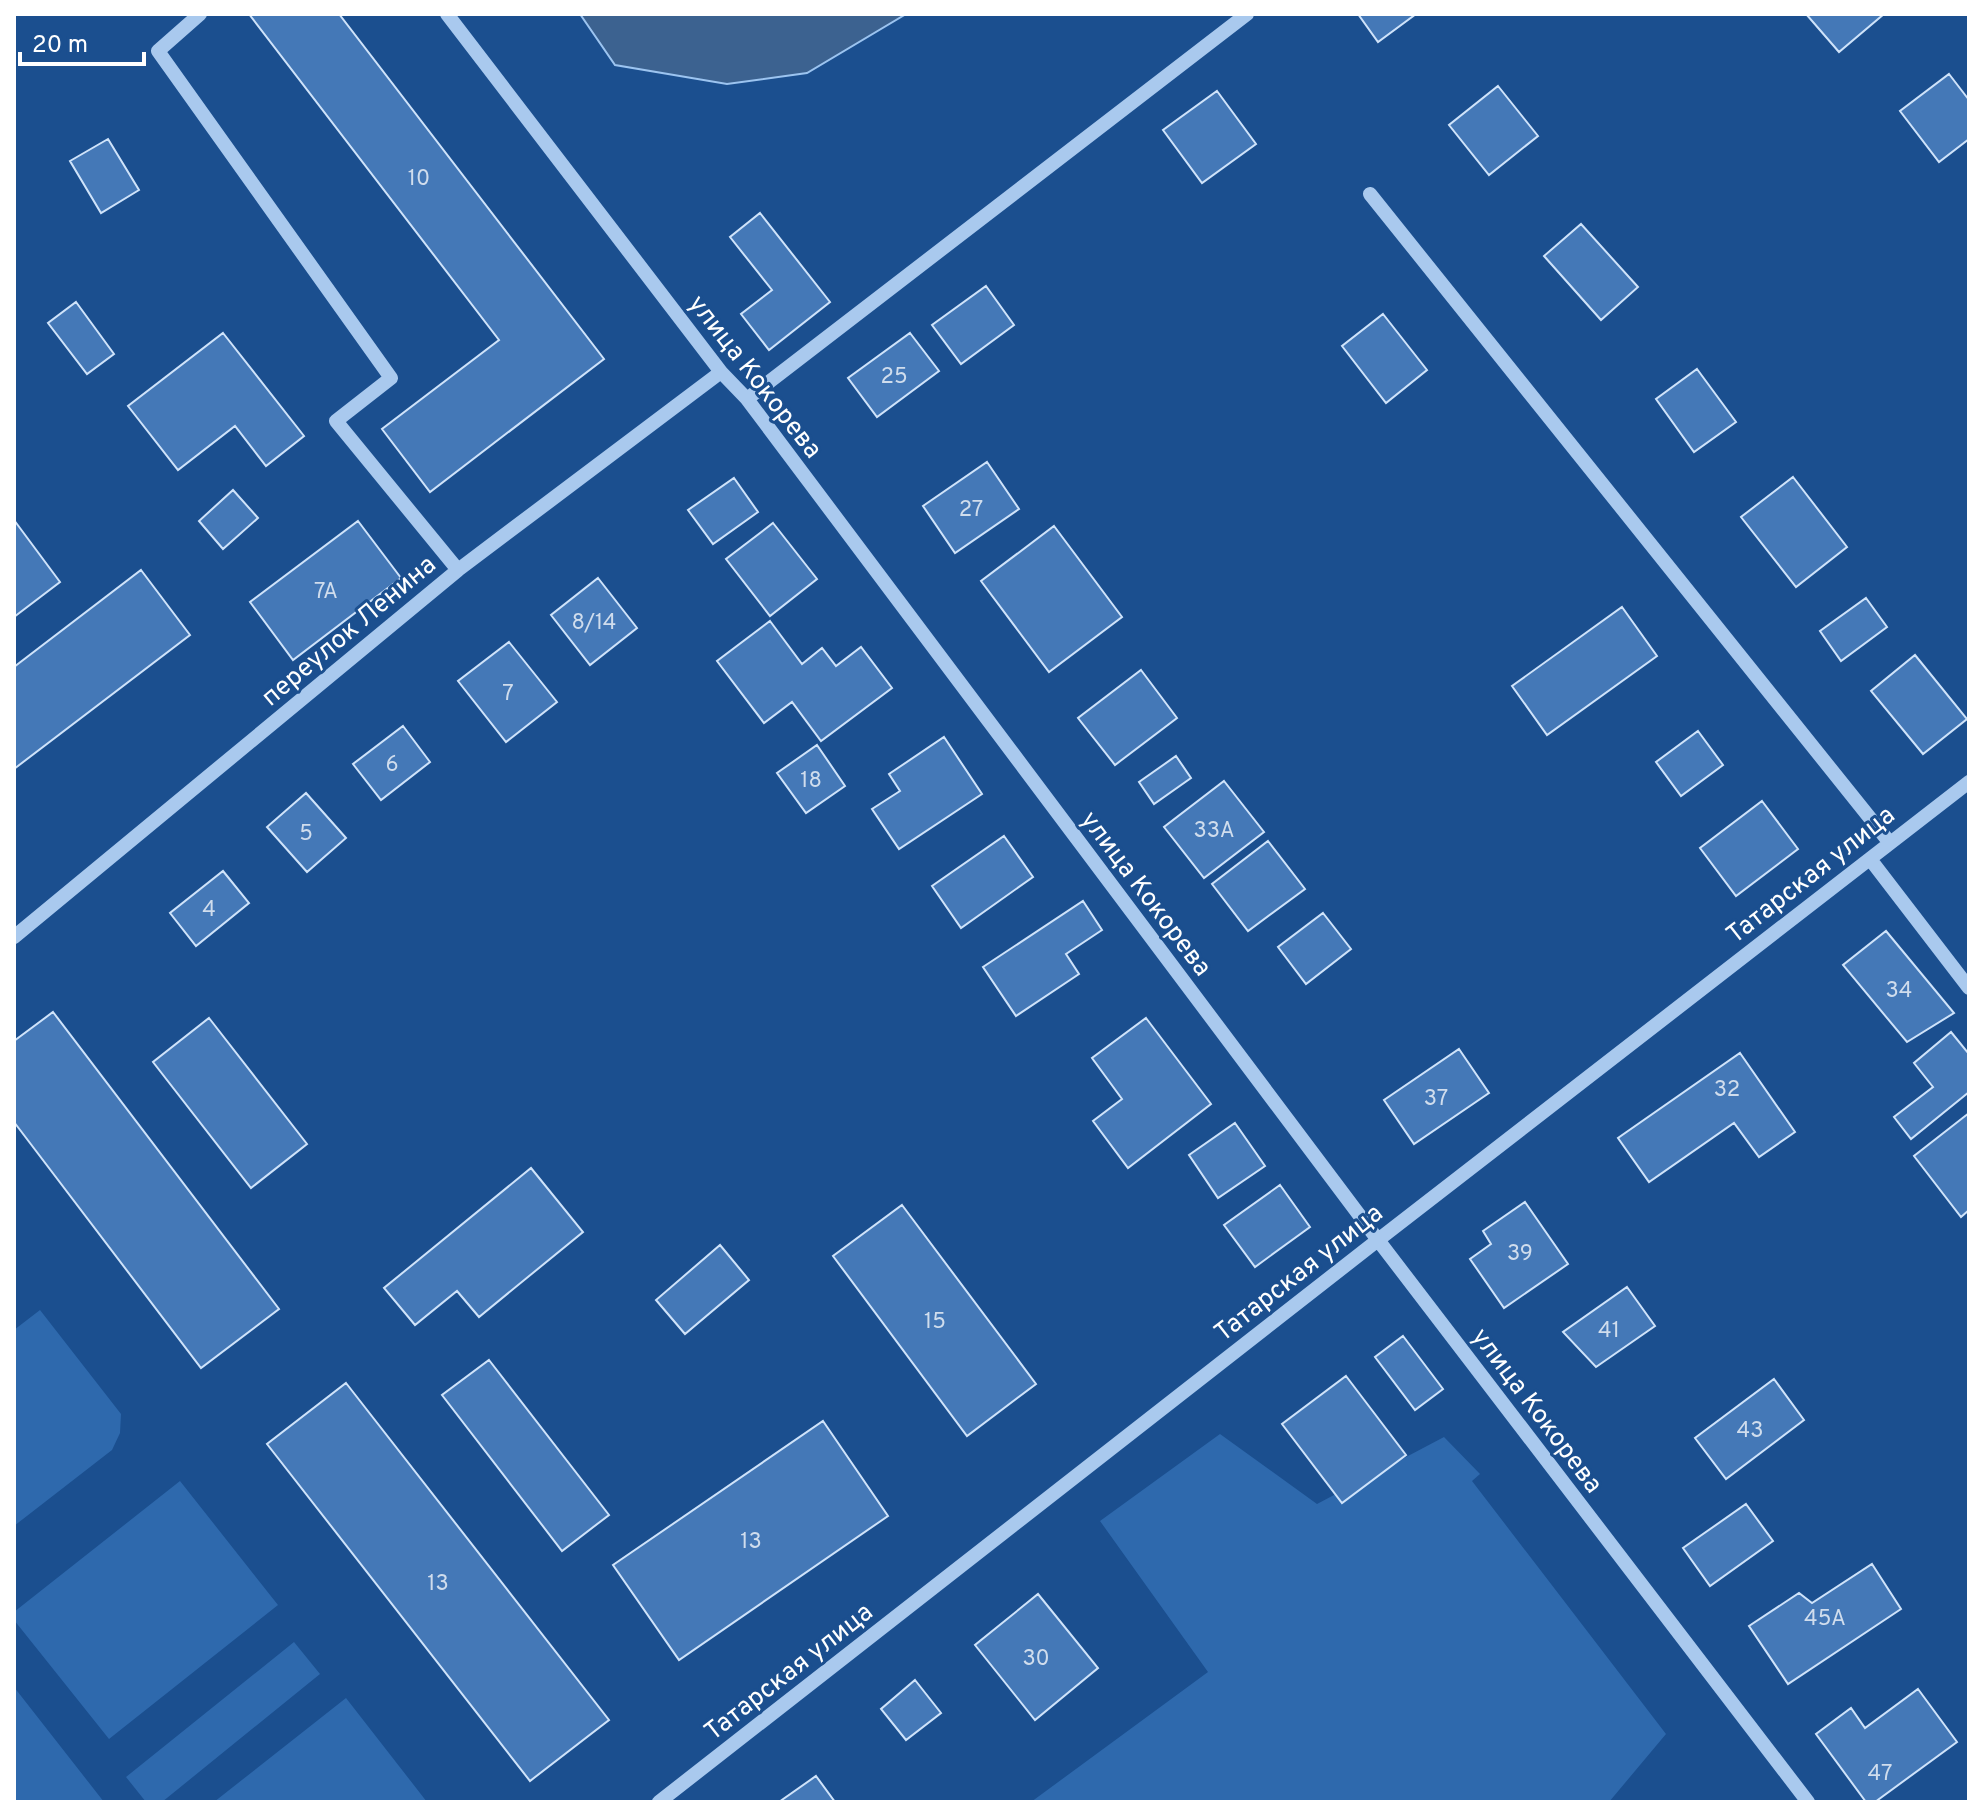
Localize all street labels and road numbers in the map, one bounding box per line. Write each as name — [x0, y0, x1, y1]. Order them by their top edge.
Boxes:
street label: улица Кокорева — [680, 289, 828, 466]
street label: переулок Ленина — [256, 549, 444, 715]
street label: Татарская улица — [1721, 800, 1903, 952]
street label: улица Кокорева — [1072, 805, 1218, 984]
street label: Татарская улица — [1209, 1198, 1391, 1350]
street label: улица Кокорева — [1463, 1322, 1609, 1501]
street label: Татарская улица — [699, 1597, 881, 1749]

